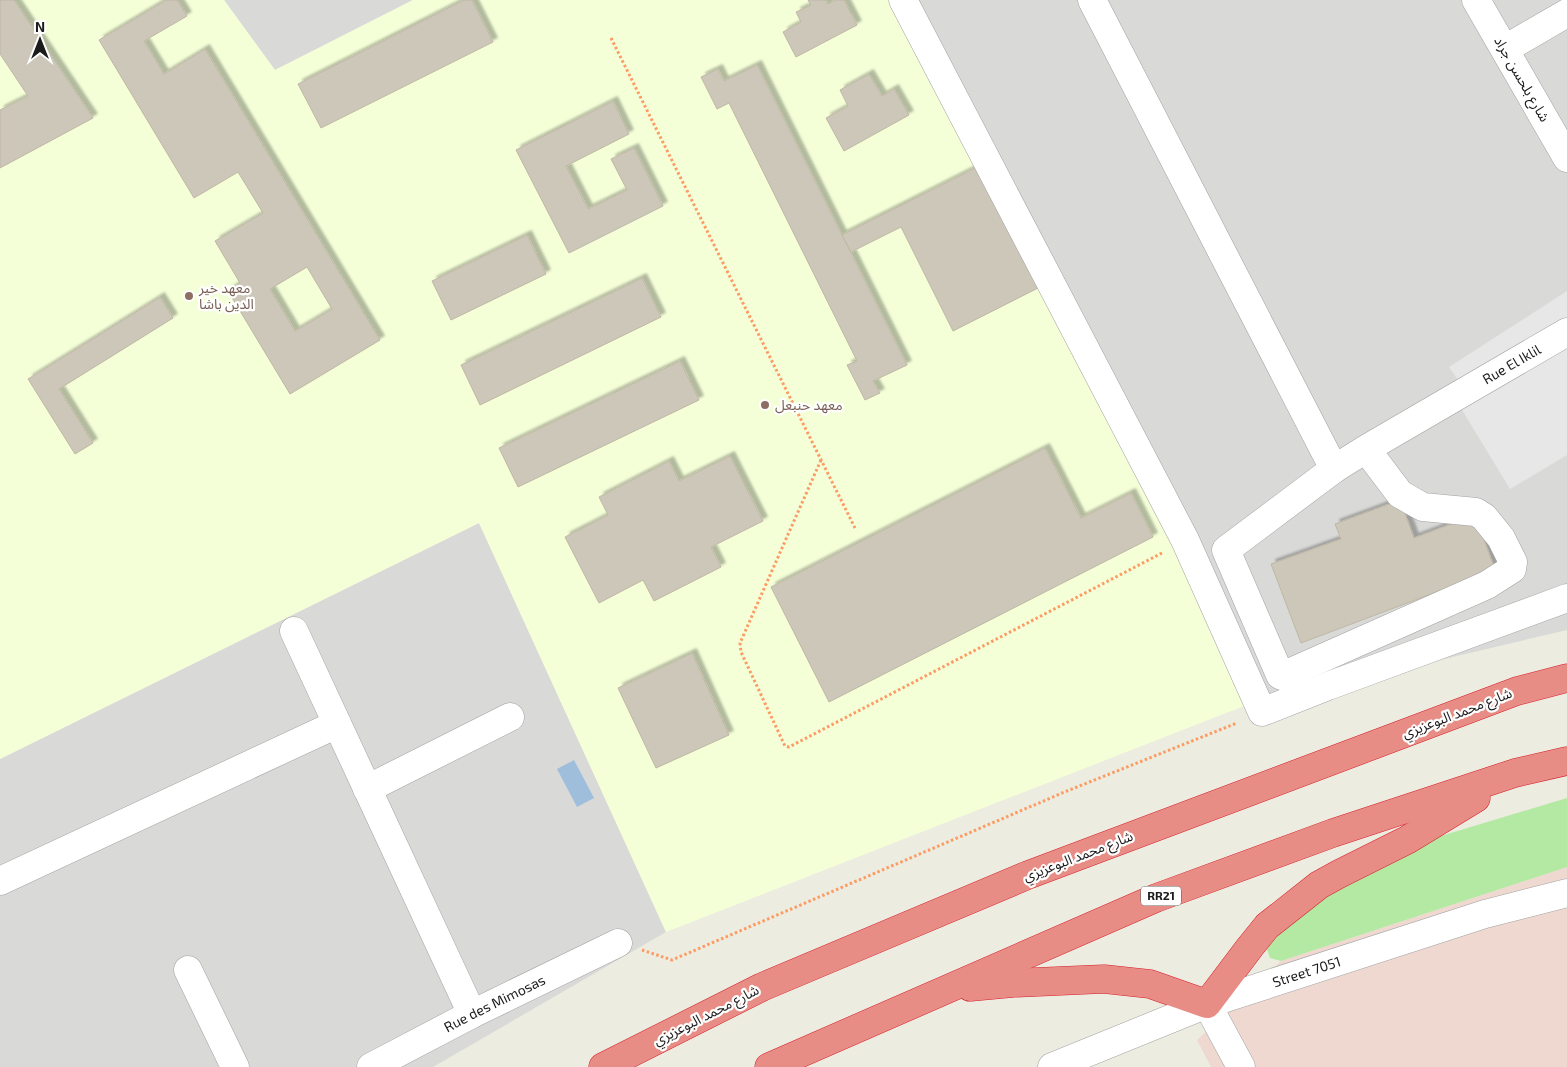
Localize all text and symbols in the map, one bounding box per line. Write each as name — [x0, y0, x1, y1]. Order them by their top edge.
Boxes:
north arrow — [15, 15, 65, 65]
text: N — [35, 18, 45, 35]
street label: شارع بلحسن جراد — [1488, 33, 1554, 126]
place label: معهد خير الدين باشا — [198, 279, 254, 313]
marker: معهد خير الدين باشا — [183, 290, 195, 302]
street label: Rue El Iklil — [1479, 340, 1544, 387]
place label: معهد حنبعل — [775, 396, 843, 414]
marker: معهد حنبعل — [759, 399, 771, 411]
street label: شارع محمد البوعزيزي — [1400, 684, 1515, 744]
street label: شارع محمد البوعزيزي — [1021, 827, 1136, 887]
road number: RR21 — [1141, 886, 1181, 906]
street label: Street 7051 — [1270, 952, 1343, 990]
street label: Rue des Mimosas — [441, 971, 548, 1035]
street label: شارع محمد البوعزيزي — [650, 981, 763, 1051]

